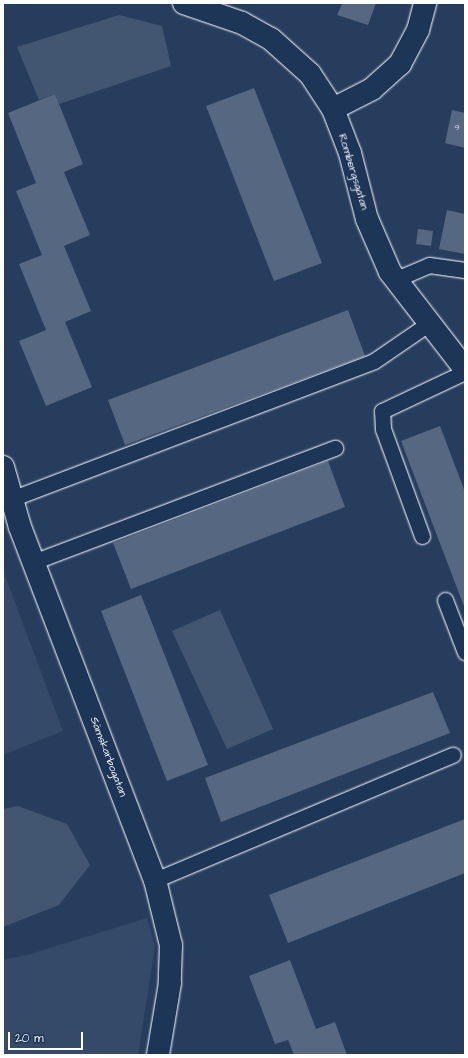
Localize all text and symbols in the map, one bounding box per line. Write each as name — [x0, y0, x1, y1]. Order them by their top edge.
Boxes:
house number: 9 — [454, 123, 460, 133]
street label: Rombergsgatan — [335, 132, 371, 212]
street label: Sämskarbogatan — [87, 715, 129, 799]
scale bar — [10, 1024, 85, 1050]
text: 20 m — [15, 1030, 44, 1047]

